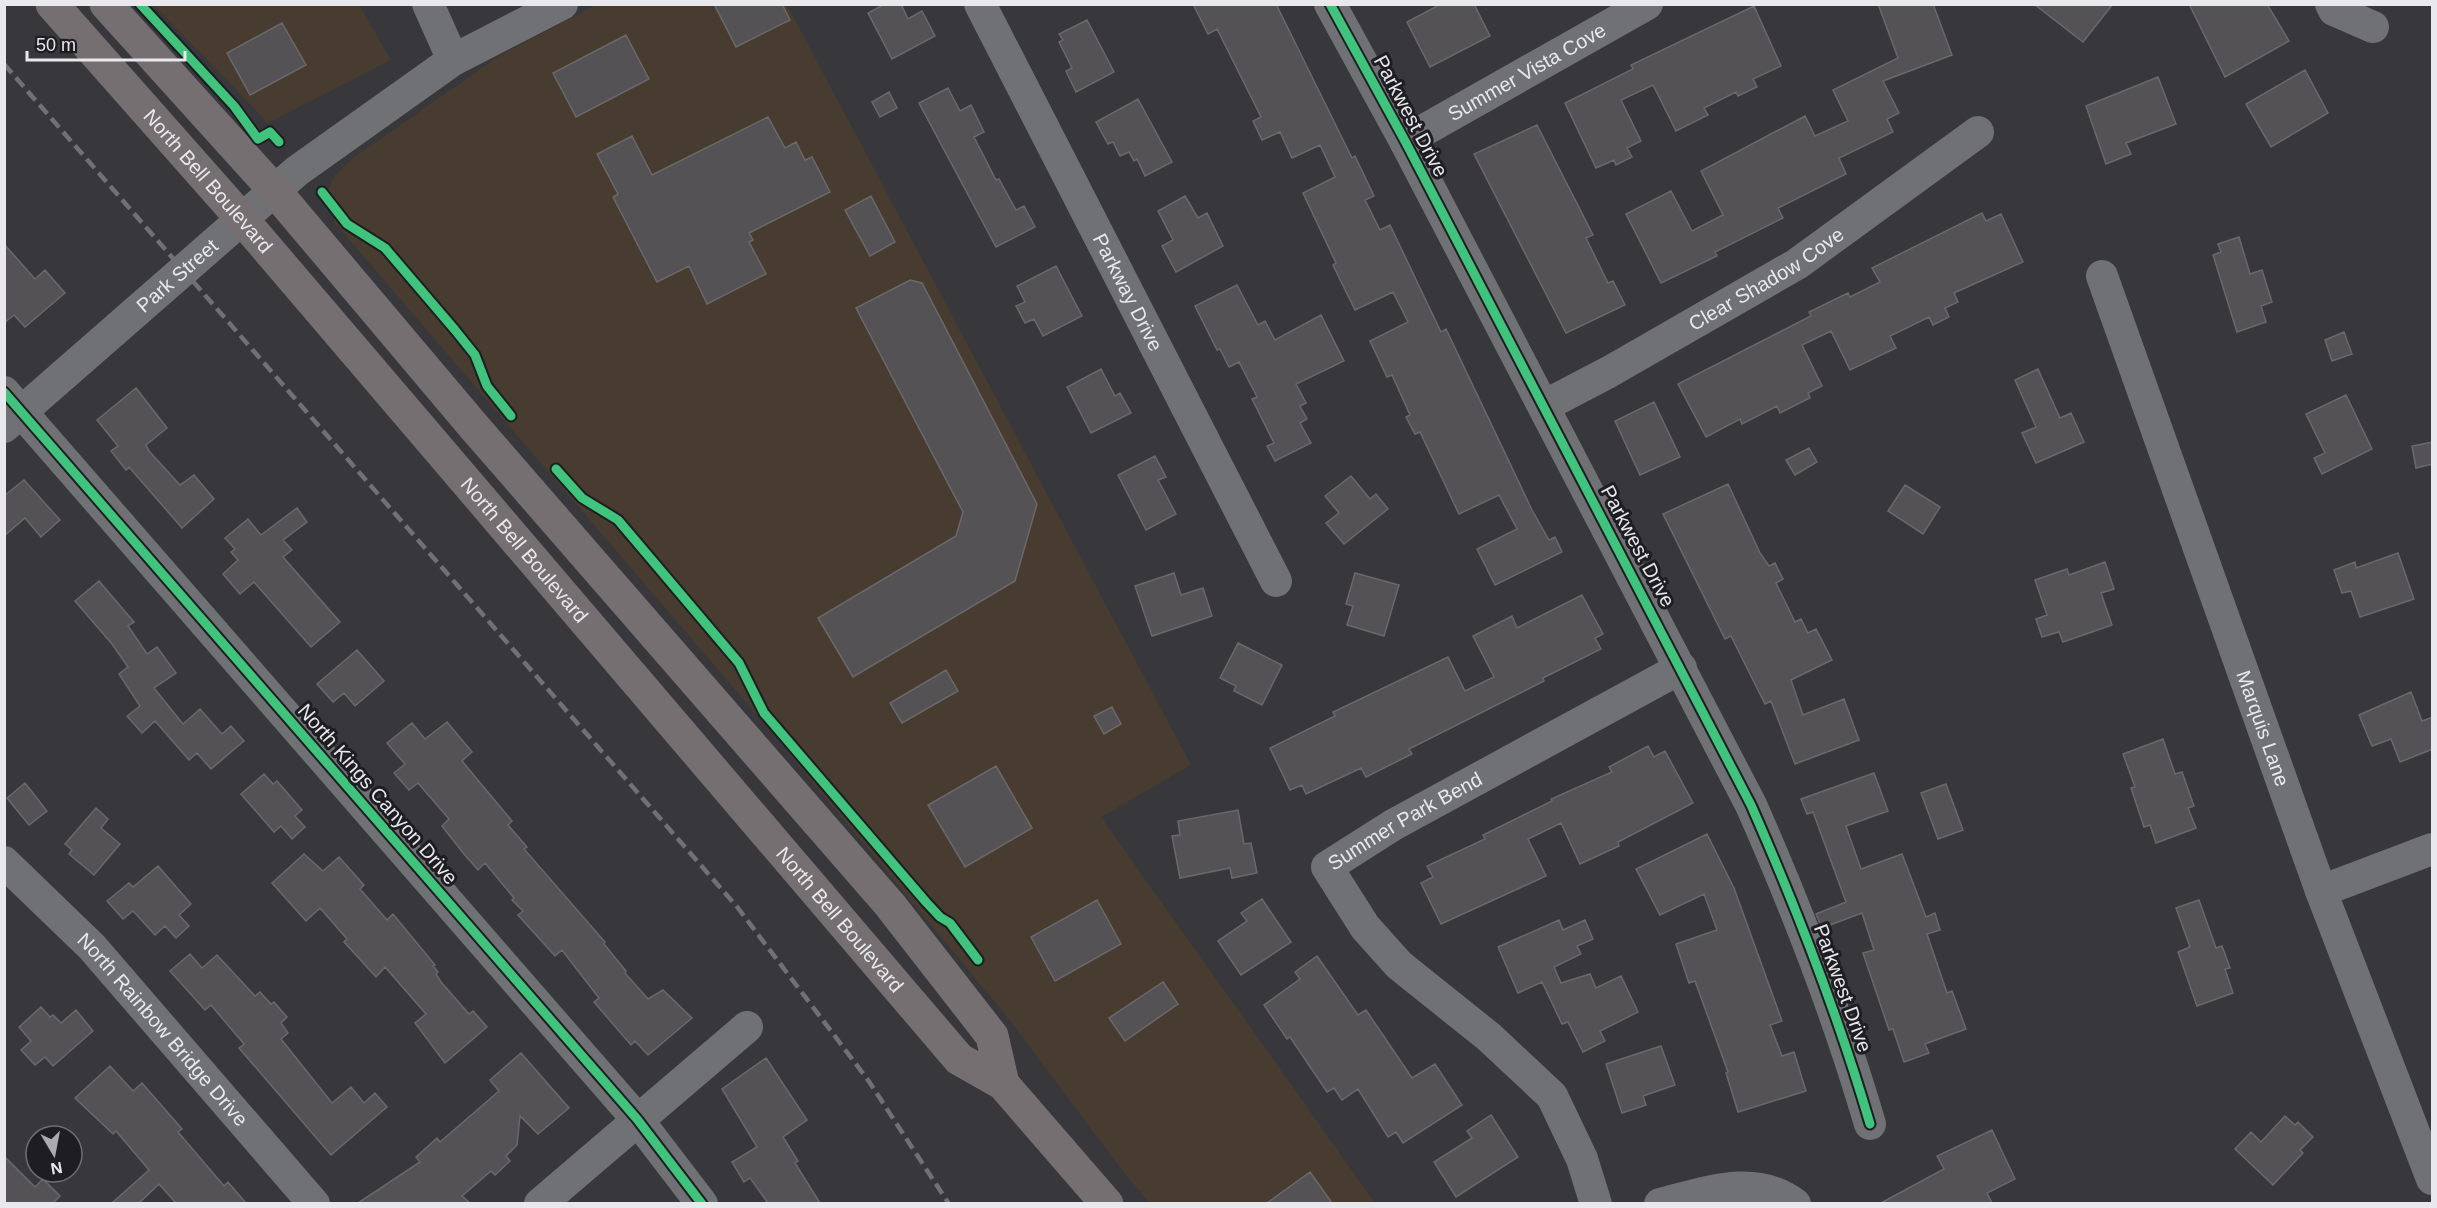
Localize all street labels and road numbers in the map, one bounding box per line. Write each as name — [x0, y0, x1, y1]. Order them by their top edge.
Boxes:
street label: Summer Vista Cove — [1444, 19, 1610, 125]
street label: Parkwest Drive — [1370, 51, 1452, 181]
street label: North Bell Boulevard — [139, 105, 277, 257]
street label: Clear Shadow Cove — [1685, 223, 1848, 335]
street label: Parkway Drive — [1089, 230, 1167, 355]
street label: Park Street — [132, 234, 222, 317]
street label: North Bell Boulevard — [457, 473, 592, 627]
street label: Parkwest Drive — [1597, 481, 1679, 611]
street label: Marquis Lane — [2232, 667, 2294, 789]
street label: North Kings Canyon Drive — [294, 700, 462, 888]
street label: Summer Park Bend — [1324, 768, 1486, 875]
street label: North Bell Boulevard — [772, 843, 908, 997]
street label: Parkwest Drive — [1810, 921, 1876, 1055]
street label: North Rainbow Bridge Drive — [73, 928, 252, 1130]

